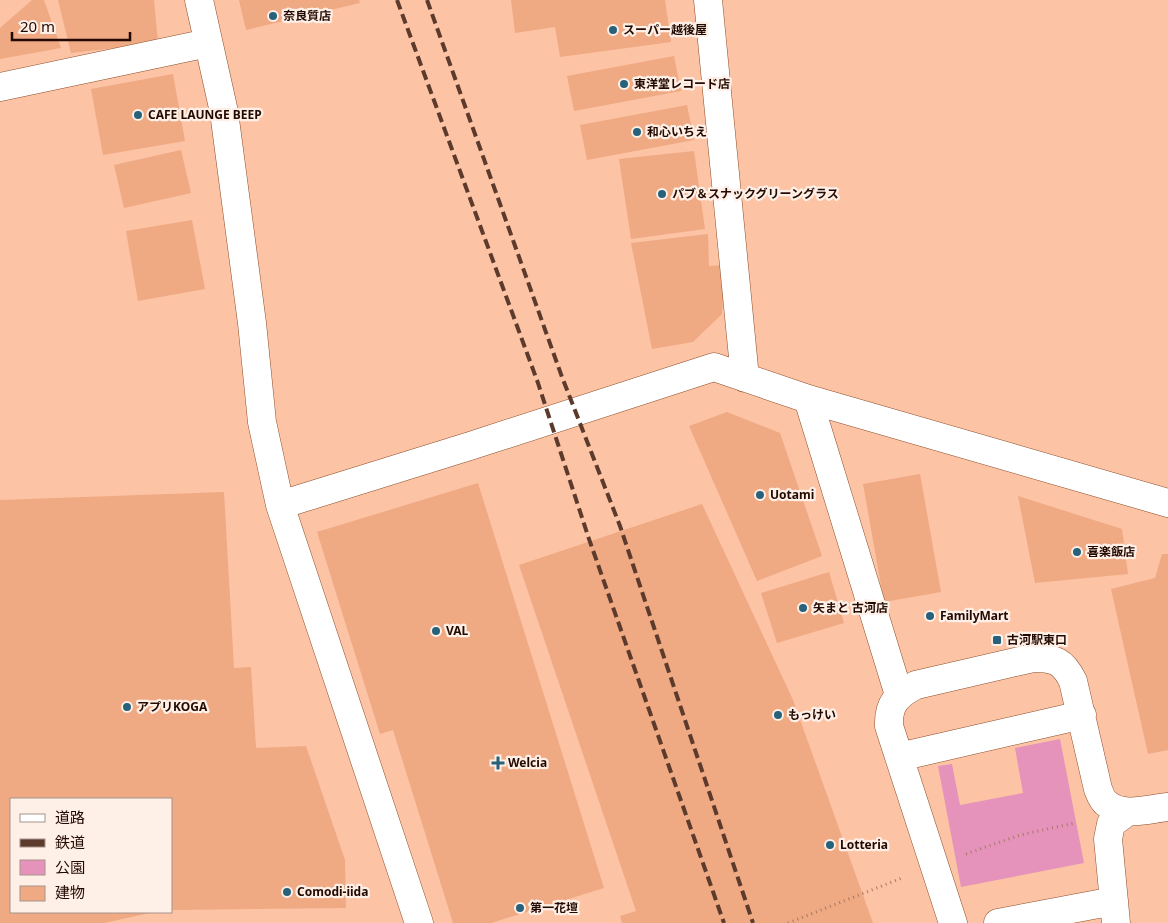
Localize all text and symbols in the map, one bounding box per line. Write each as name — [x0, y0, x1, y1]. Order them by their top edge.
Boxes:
place label: 奈良質店 — [283, 7, 331, 24]
scale bar — [12, 10, 130, 42]
marker: 奈良質店 — [267, 10, 279, 22]
text: 20 m — [20, 16, 55, 36]
place label: スーパー越後屋 — [623, 21, 707, 38]
marker: スーパー越後屋 — [607, 24, 619, 36]
place label: 東洋堂レコード店 — [634, 75, 730, 92]
marker: 東洋堂レコード店 — [618, 78, 630, 90]
place label: CAFE LAUNGE BEEP — [148, 106, 262, 123]
marker: CAFE LAUNGE BEEP — [132, 109, 144, 121]
place label: 和心いちえ — [647, 123, 707, 140]
marker: 和心いちえ — [631, 126, 643, 138]
place label: パブ＆スナックグリーングラス — [672, 185, 839, 202]
marker: パブ＆スナックグリーングラス — [656, 188, 668, 200]
place label: Uotami — [770, 486, 814, 503]
marker: Uotami — [754, 489, 766, 501]
place label: 喜楽飯店 — [1087, 543, 1135, 560]
marker: 喜楽飯店 — [1071, 546, 1083, 558]
place label: 矢まと 古河店 — [813, 599, 888, 616]
marker: 矢まと 古河店 — [797, 602, 809, 614]
place label: FamilyMart — [940, 607, 1009, 624]
marker: FamilyMart — [924, 610, 936, 622]
place label: VAL — [446, 622, 469, 639]
marker: VAL — [430, 625, 442, 637]
place label: 古河駅東口 — [1007, 631, 1067, 648]
marker: 古河駅東口 — [991, 634, 1003, 646]
place label: アプリKOGA — [137, 698, 208, 715]
marker: アプリKOGA — [121, 701, 133, 713]
place label: もっけい — [788, 706, 836, 723]
marker: もっけい — [772, 709, 784, 721]
place label: Welcia — [508, 754, 547, 771]
marker: Welcia — [492, 757, 504, 769]
legend — [10, 798, 172, 913]
text: 道路 — [55, 807, 85, 827]
text: 鉄道 — [55, 832, 85, 852]
place label: Lotteria — [840, 836, 888, 853]
marker: Lotteria — [824, 839, 836, 851]
text: 公園 — [55, 857, 85, 877]
text: 建物 — [55, 882, 85, 902]
place label: Comodi-iida — [297, 883, 368, 900]
marker: Comodi-iida — [281, 886, 293, 898]
place label: 第一花壇 — [530, 899, 578, 916]
marker: 第一花壇 — [514, 902, 526, 914]

